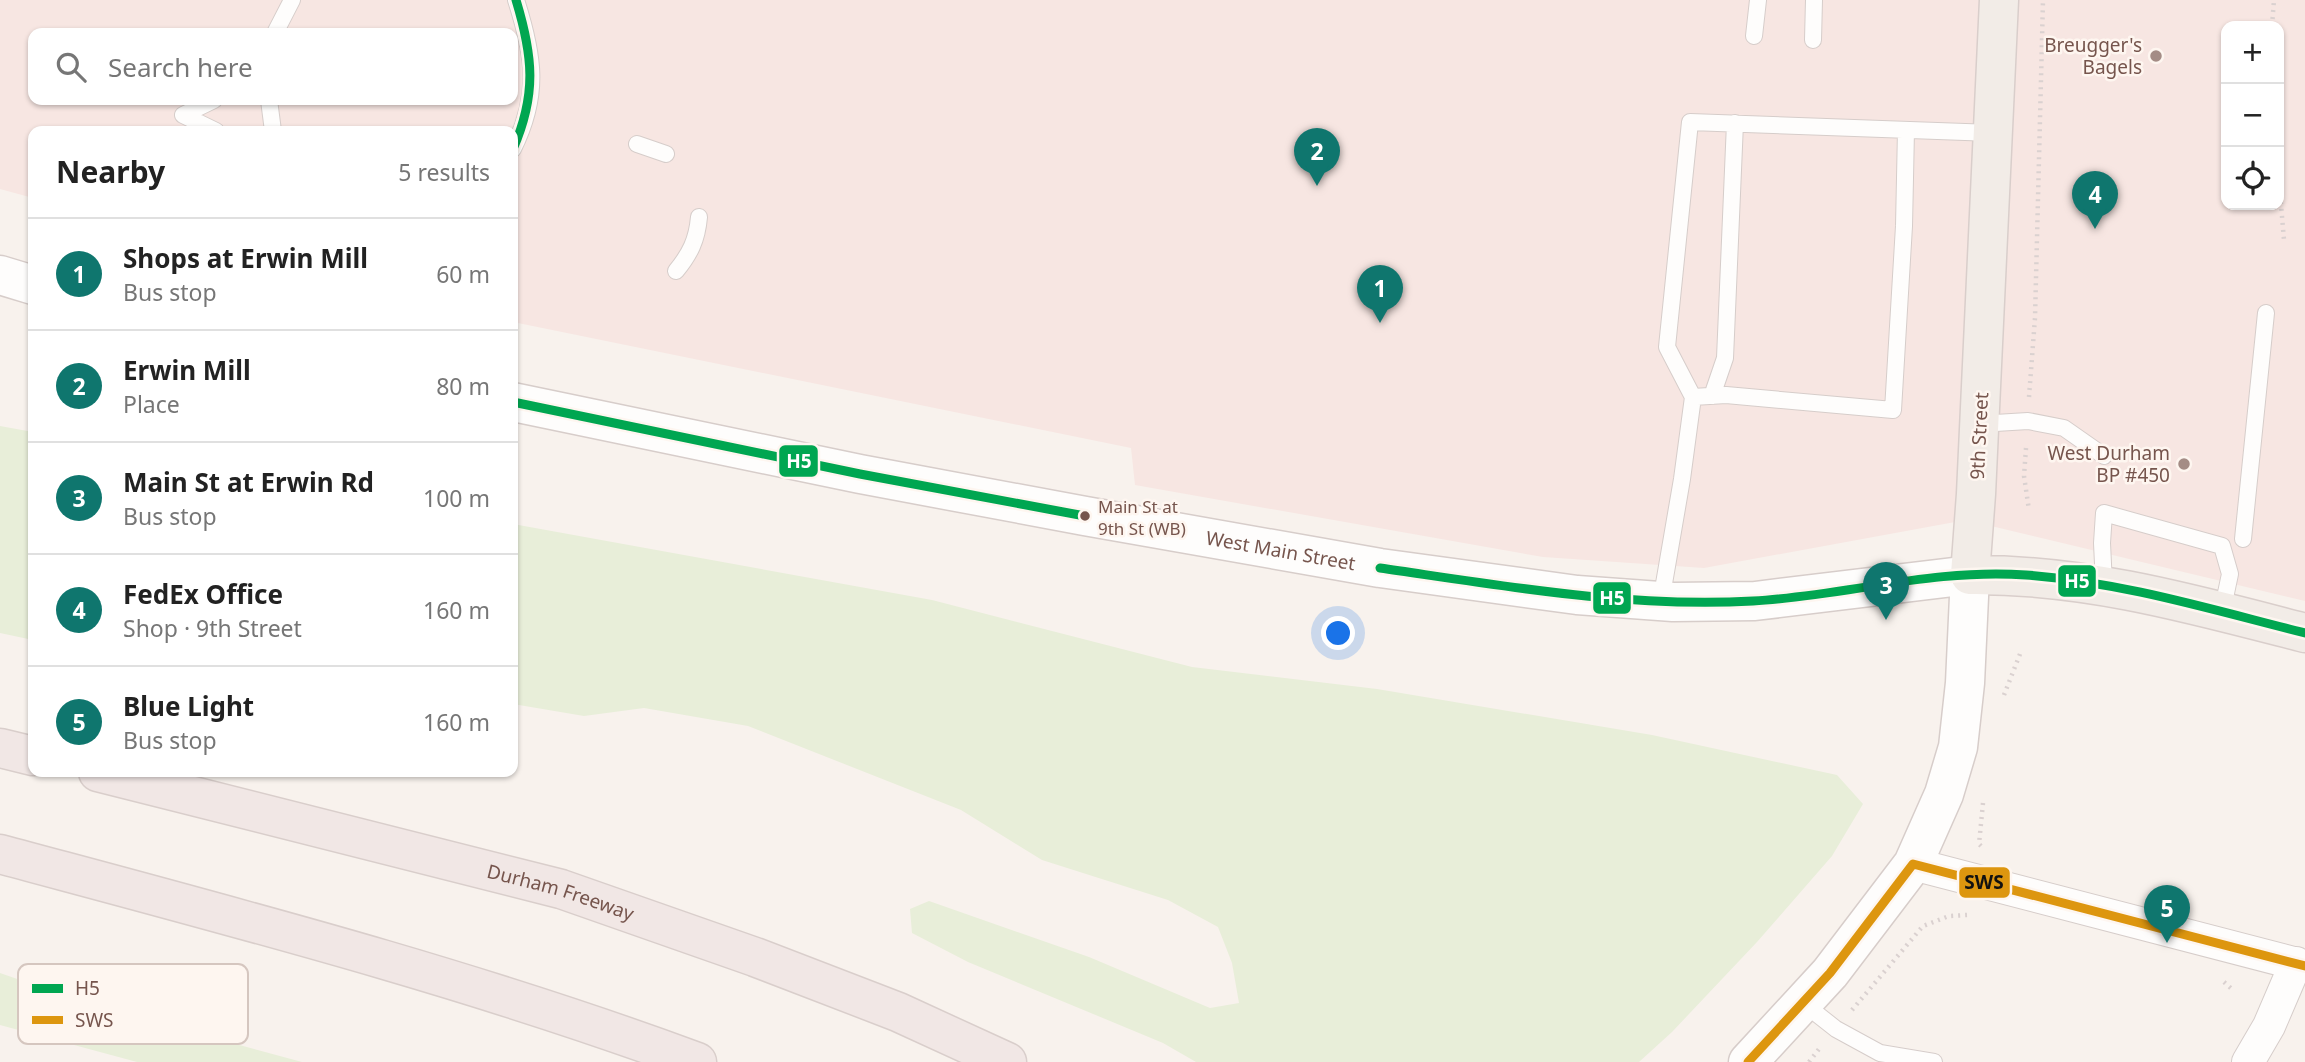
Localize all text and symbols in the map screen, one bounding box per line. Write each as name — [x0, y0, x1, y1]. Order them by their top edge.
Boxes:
map controls — [2221, 21, 2284, 210]
button: + — [2221, 21, 2284, 84]
search box — [28, 28, 518, 105]
place label: Breugger's Bagels — [2044, 32, 2142, 80]
icon: search — [52, 48, 90, 86]
marker: Breugger's Bagels — [2148, 48, 2164, 64]
text: Search here — [108, 49, 253, 85]
button: − — [2221, 84, 2284, 147]
pin: 2 — [1294, 128, 1340, 186]
button: locate — [2221, 147, 2284, 210]
text: Nearby — [56, 151, 165, 192]
text: 5 results — [398, 156, 490, 188]
pin: 4 — [2072, 171, 2118, 229]
text: Shops at Erwin Mill — [123, 240, 368, 276]
text: 1 — [72, 258, 86, 290]
text: 60 m — [436, 258, 490, 290]
pin: 1 — [1357, 265, 1403, 323]
text: Bus stop — [123, 276, 217, 308]
text: Erwin Mill — [123, 352, 251, 388]
text: 2 — [72, 370, 86, 402]
text: 80 m — [436, 370, 490, 402]
text: Place — [123, 388, 180, 420]
street label: 9th Street — [1964, 392, 1994, 480]
place label: West Durham BP #450 — [2047, 440, 2170, 488]
line badge: H5 — [778, 444, 819, 478]
text: H5 — [786, 448, 812, 474]
marker: West Durham BP #450 — [2176, 456, 2192, 472]
text: Main St at Erwin Rd — [123, 464, 374, 500]
text: 3 — [72, 482, 86, 514]
text: 100 m — [423, 482, 490, 514]
place label: Main St at 9th St (WB) — [1098, 495, 1186, 540]
text: Bus stop — [123, 500, 217, 532]
marker: Main St at 9th St (WB) — [1078, 509, 1092, 523]
street label: West Main Street — [1204, 525, 1358, 576]
pin: 3 — [1863, 562, 1909, 620]
line badge: H5 — [2057, 564, 2097, 598]
text: H5 — [2064, 568, 2090, 594]
text: FedEx Office — [123, 576, 283, 612]
line badge: H5 — [1592, 581, 1632, 615]
text: H5 — [1599, 585, 1625, 611]
text: 4 — [72, 594, 86, 626]
text: 160 m — [423, 594, 490, 626]
text: Shop · 9th Street — [123, 612, 302, 644]
your location — [1321, 616, 1355, 650]
text: Blue Light — [123, 688, 254, 724]
text: 5 — [72, 706, 86, 738]
text: 160 m — [423, 706, 490, 738]
text: Bus stop — [123, 724, 217, 756]
street label: Durham Freeway — [484, 858, 638, 927]
line badge: SWS — [1958, 866, 2011, 899]
text: SWS — [1964, 869, 2004, 895]
pin: 5 — [2144, 885, 2190, 943]
legend — [18, 964, 248, 1044]
text: H5 — [75, 975, 100, 1001]
text: SWS — [75, 1007, 114, 1033]

